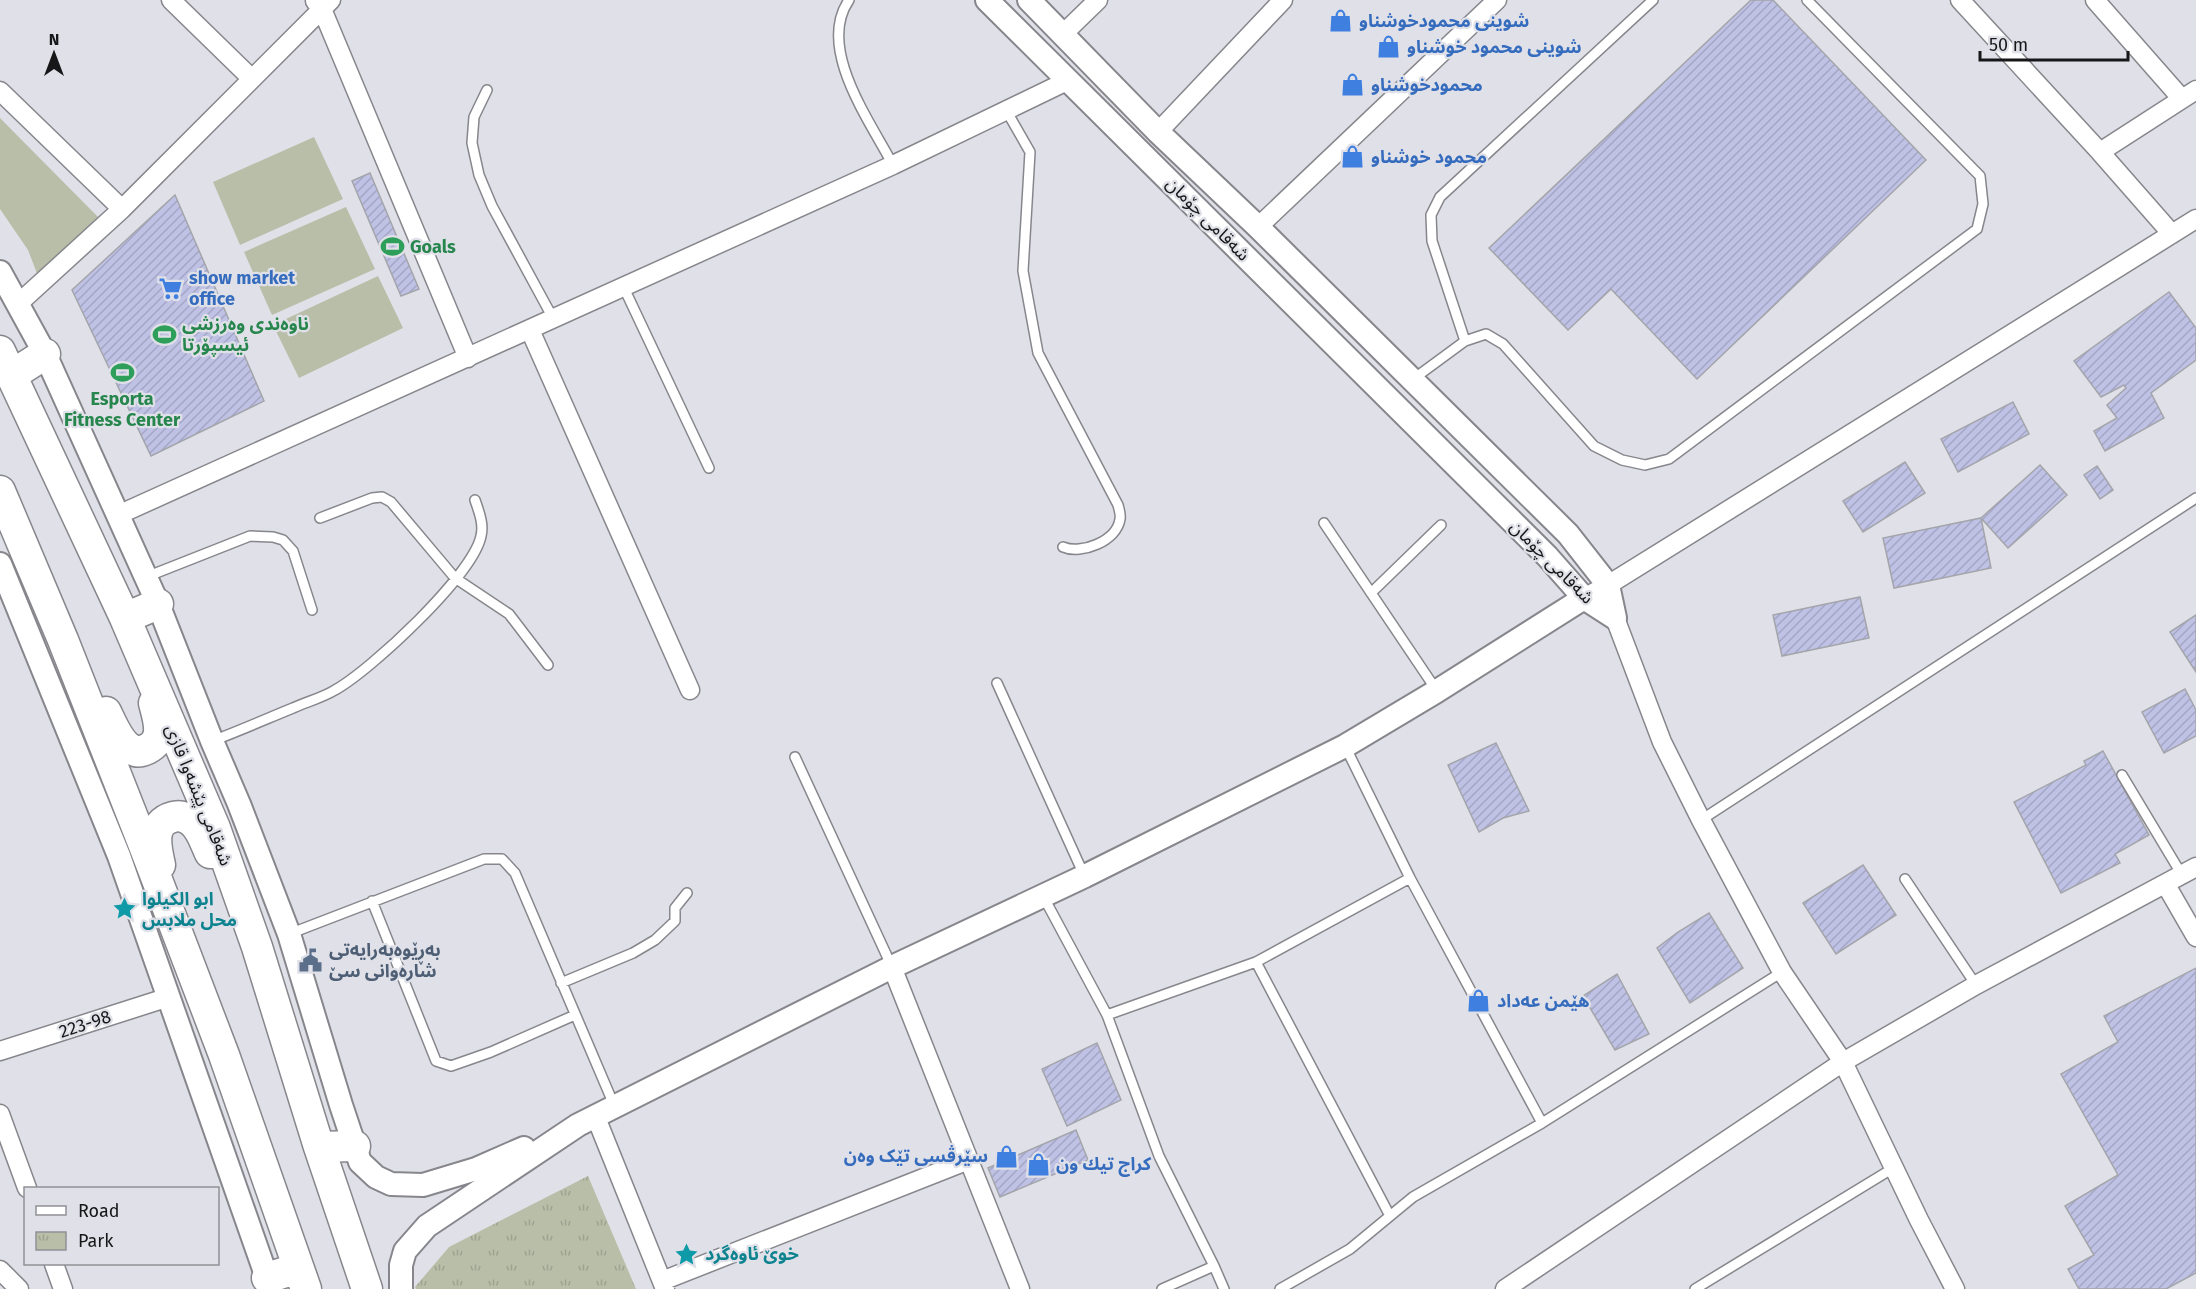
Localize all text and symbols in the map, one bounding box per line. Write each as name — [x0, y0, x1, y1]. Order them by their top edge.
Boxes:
shop icon: شوينى محمودخوشناو — [1328, 8, 1354, 34]
place label: شوينى محمودخوشناو — [1359, 10, 1529, 32]
north arrow — [24, 24, 84, 84]
scale bar — [1980, 24, 2128, 62]
text: N — [49, 30, 59, 49]
shop icon: شوينى محمود خوشناو — [1376, 34, 1402, 60]
text: 50 m — [1989, 34, 2028, 56]
place label: شوينى محمود خوشناو — [1407, 36, 1582, 58]
shop icon: محمودخوشناو — [1340, 72, 1366, 98]
place label: محمودخوشناو — [1371, 74, 1483, 96]
shop icon: محمود خوشناو — [1340, 144, 1366, 170]
place label: محمود خوشناو — [1371, 146, 1487, 168]
street label: شەقامی چۆمان — [1161, 172, 1255, 266]
sports icon: Goals — [379, 234, 405, 260]
place label: Goals — [410, 236, 456, 258]
place label: show market office — [189, 267, 296, 310]
supermarket icon: show market office — [158, 275, 184, 301]
place label: ناوەندی وەرزشی ئیسپۆرتا — [182, 313, 309, 357]
sports icon: ناوەندی وەرزشی ئیسپۆرتا — [151, 321, 177, 347]
sports icon: Esporta Fitness Center — [109, 360, 135, 386]
place label: Esporta Fitness Center — [64, 388, 181, 431]
street label: شەقامی چۆمان — [1505, 515, 1599, 609]
street label: شەقامی پێشەوا قازی — [160, 721, 237, 869]
place label: ابو الكيلوا محل ملابس — [142, 888, 237, 931]
place icon: ابو الكيلوا محل ملابس — [111, 896, 137, 922]
place label: بەڕێوەبەرایەتی شارەوانی سێ — [329, 939, 441, 982]
public building icon: بەڕێوەبەرایەتی شارەوانی سێ — [298, 947, 324, 973]
shop icon: هێمن عەداد — [1466, 988, 1492, 1014]
place label: هێمن عەداد — [1497, 990, 1589, 1012]
street label: 223-98 — [56, 1005, 114, 1043]
shop icon: سێرڤسی تێک وەن — [993, 1143, 1019, 1169]
place label: سێرڤسی تێک وەن — [844, 1145, 988, 1167]
shop icon: كراج تيك ون — [1025, 1151, 1051, 1177]
place label: كراج تيك ون — [1056, 1153, 1152, 1177]
legend — [24, 1187, 219, 1265]
text: Road — [78, 1200, 120, 1222]
text: Park — [78, 1230, 114, 1252]
place icon: خوێ ئاوەگرد — [674, 1241, 700, 1267]
place label: خوێ ئاوەگرد — [705, 1243, 799, 1265]

